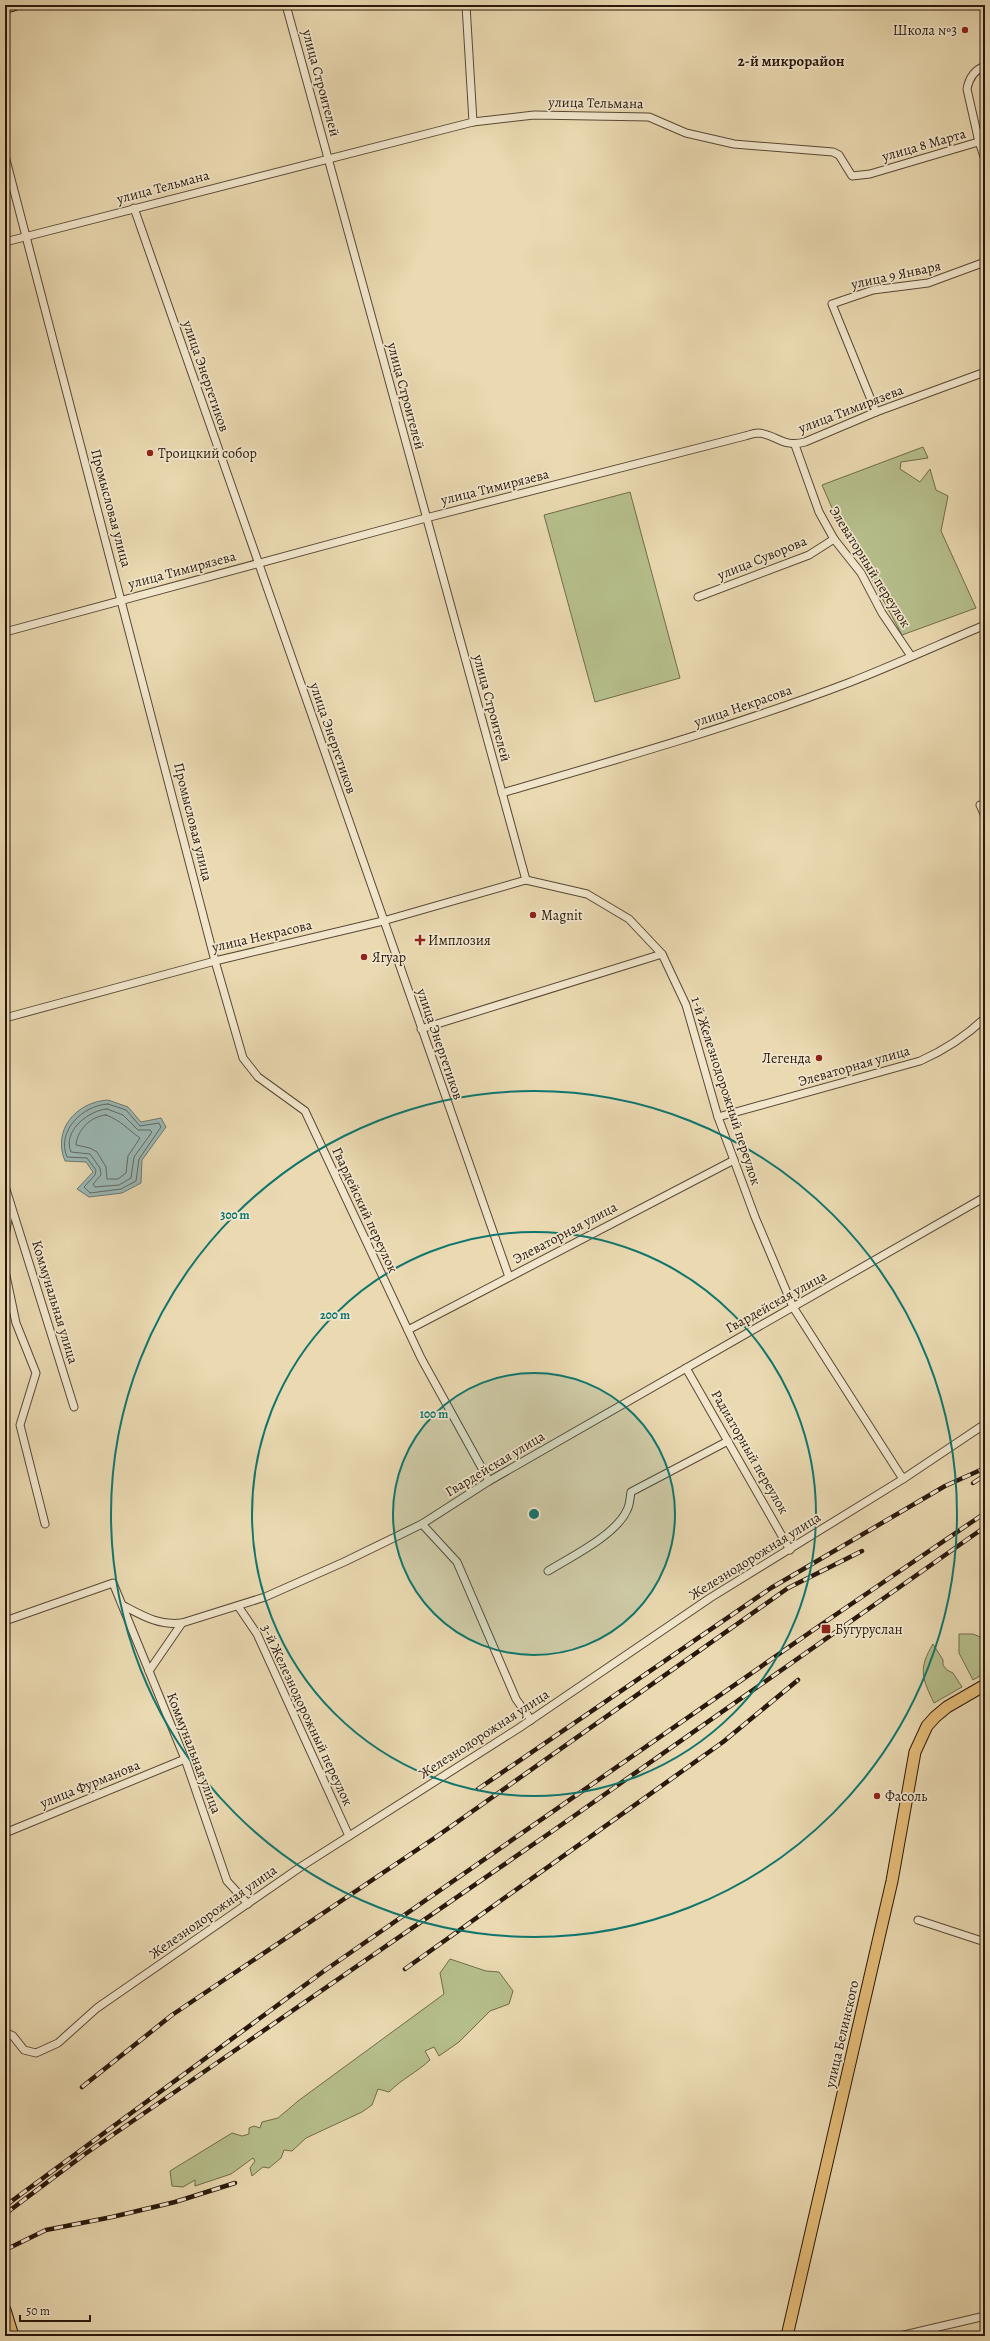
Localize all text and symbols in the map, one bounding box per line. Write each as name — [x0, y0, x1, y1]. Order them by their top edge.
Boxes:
place label: Школа №3 — [893, 21, 957, 40]
marker: Школа №3 — [960, 25, 970, 35]
street label: улица Строителей — [297, 26, 344, 139]
district label: 2-й микрорайон — [737, 51, 845, 71]
street label: улица Тельмана — [547, 93, 644, 113]
street label: улица 8 Марта — [879, 124, 969, 166]
street label: улица Тельмана — [114, 165, 212, 209]
street label: улица 9 Января — [848, 256, 943, 294]
street label: улица Энергетиков — [178, 317, 234, 434]
street label: улица Строителей — [382, 339, 429, 452]
street label: улица Тимирязева — [795, 380, 907, 438]
place label: Троицкий собор — [158, 444, 257, 463]
street label: Промысловая улица — [86, 447, 136, 570]
marker: Троицкий собор — [145, 448, 155, 458]
street label: улица Тимирязева — [438, 464, 552, 510]
street label: Элеваторный переулок — [825, 503, 915, 631]
street label: улица Суворова — [714, 531, 810, 585]
street label: улица Тимирязева — [125, 546, 239, 594]
street label: улица Строителей — [468, 651, 515, 764]
street label: улица Энергетиков — [305, 679, 361, 796]
street label: улица Некрасова — [691, 680, 795, 732]
street label: Промысловая улица — [169, 761, 217, 884]
place label: Magnit — [541, 906, 583, 925]
marker: Magnit — [528, 910, 538, 920]
street label: улица Некрасова — [209, 915, 314, 957]
place label: Имплозия — [428, 931, 491, 950]
marker: Имплозия — [415, 935, 425, 945]
place label: Ягуар — [372, 948, 406, 967]
marker: Ягуар — [359, 952, 369, 962]
street label: улица Энергетиков — [412, 985, 468, 1102]
street label: 1-й Железнодорожный переулок — [686, 994, 766, 1188]
street label: Элеваторная улица — [796, 1041, 913, 1091]
place label: Легенда — [762, 1049, 812, 1068]
marker: Легенда — [814, 1053, 824, 1063]
street label: Гвардейский переулок — [328, 1144, 402, 1276]
street label: Элеваторная улица — [509, 1197, 621, 1269]
text: 300 m — [220, 1207, 250, 1223]
street label: Коммунальная улица — [27, 1238, 83, 1367]
street label: Гвардейская улица — [722, 1266, 831, 1338]
text: 200 m — [320, 1307, 350, 1323]
street label: Радиаторный переулок — [707, 1387, 793, 1517]
text: 100 m — [420, 1406, 448, 1422]
street label: Гвардейская улица — [442, 1426, 549, 1501]
centre of rings — [527, 1507, 541, 1521]
street label: Железнодорожная улица — [686, 1507, 825, 1604]
place label: Бугуруслан — [835, 1620, 903, 1639]
street label: 3-й Железнодорожный переулок — [256, 1621, 358, 1809]
marker: Бугуруслан — [820, 1623, 832, 1635]
street label: Железнодорожная улица — [415, 1684, 553, 1783]
street label: Коммунальная улица — [162, 1690, 226, 1817]
street label: улица Фурманова — [36, 1755, 143, 1813]
place label: Фасоль — [885, 1787, 927, 1806]
marker: Фасоль — [872, 1791, 882, 1801]
street label: Железнодорожная улица — [145, 1860, 281, 1963]
street label: улица Белинского — [820, 1978, 864, 2091]
scale bar — [20, 2297, 90, 2323]
text: 50 m — [26, 2303, 50, 2319]

